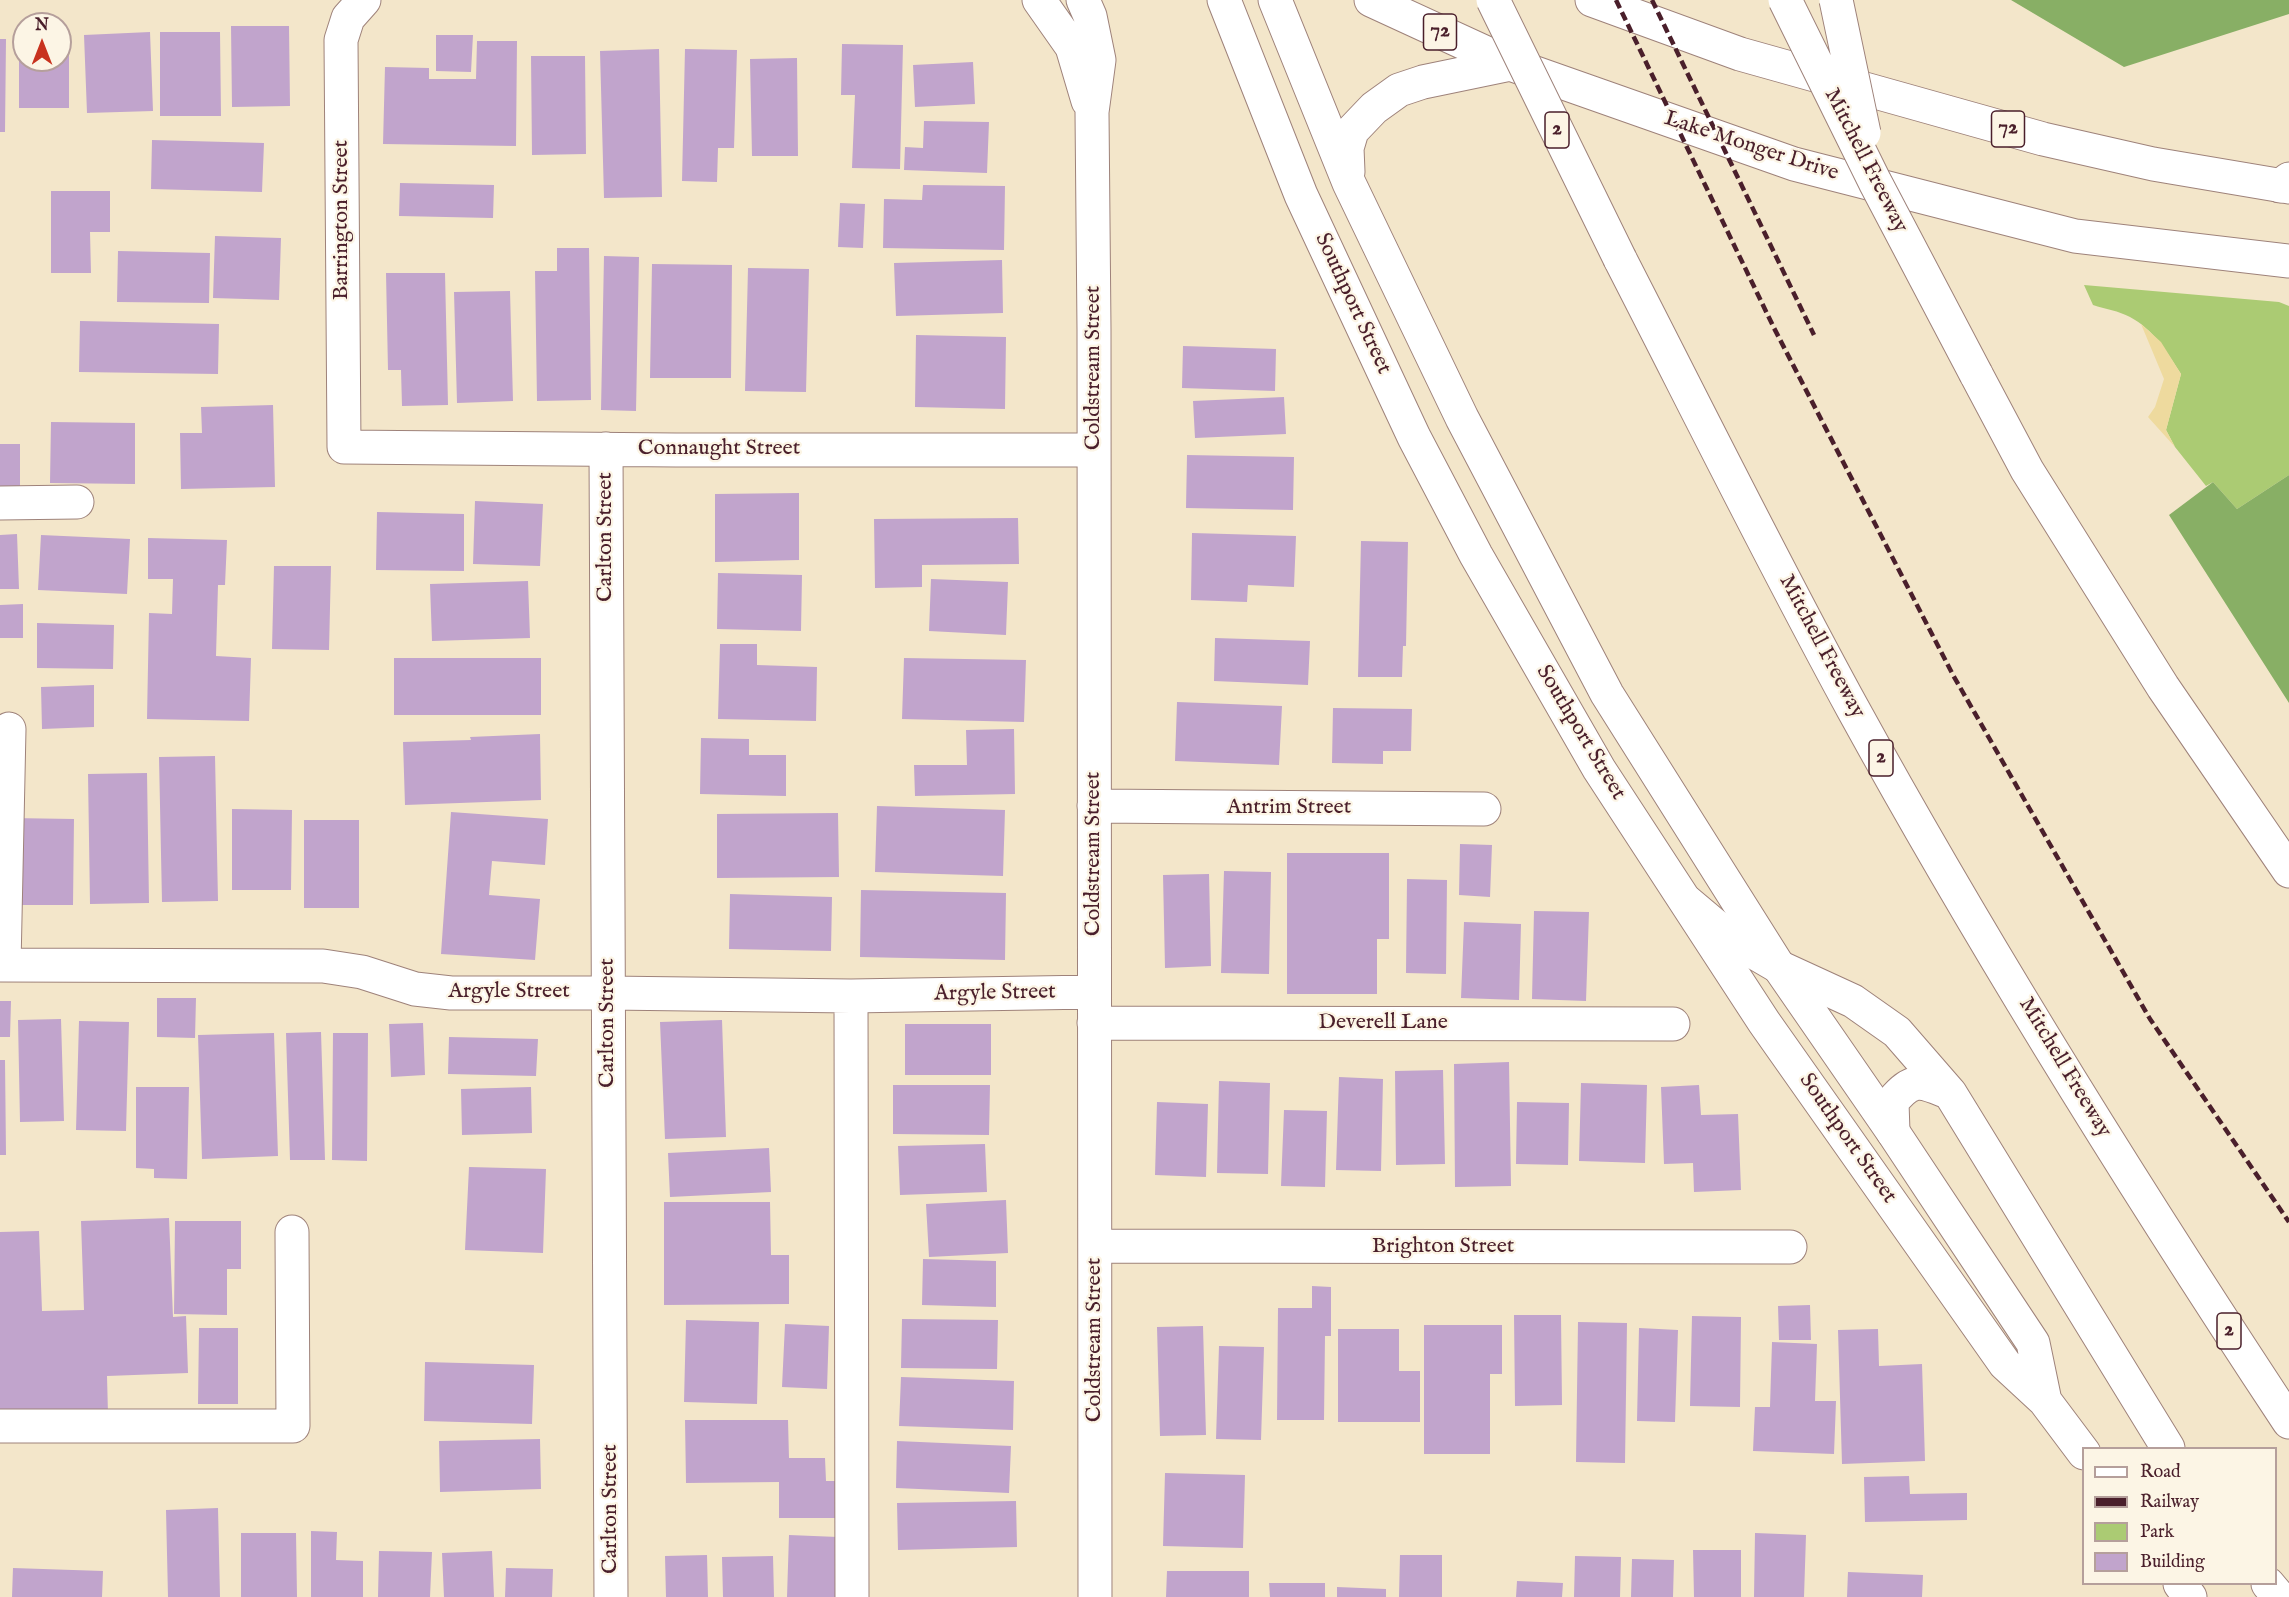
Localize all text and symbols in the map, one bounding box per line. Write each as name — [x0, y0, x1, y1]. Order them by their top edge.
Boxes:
north arrow — [12, 12, 72, 72]
road number: 72 — [1424, 14, 1456, 50]
text: N — [35, 16, 49, 36]
street label: Mitchell Freeway — [1817, 84, 1913, 238]
street label: Lake Monger Drive — [1660, 106, 1842, 188]
road number: 72 — [1992, 111, 2024, 147]
road number: 2 — [1545, 112, 1569, 148]
street label: Barrington Street — [329, 140, 355, 300]
street label: Southport Street — [1308, 229, 1396, 379]
street label: Coldstream Street — [1081, 286, 1107, 450]
street label: Connaught Street — [638, 436, 800, 462]
street label: Carlton Street — [593, 472, 619, 602]
street label: Mitchell Freeway — [1772, 571, 1870, 723]
street label: Southport Street — [1529, 661, 1631, 805]
road number: 2 — [1869, 740, 1893, 776]
street label: Coldstream Street — [1081, 772, 1107, 936]
street label: Antrim Street — [1227, 795, 1351, 821]
street label: Carlton Street — [595, 958, 621, 1088]
street label: Argyle Street — [448, 979, 570, 1005]
street label: Argyle Street — [934, 980, 1056, 1008]
street label: Mitchell Freeway — [2012, 993, 2116, 1143]
street label: Deverell Lane — [1318, 1010, 1448, 1036]
street label: Southport Street — [1792, 1069, 1902, 1209]
street label: Brighton Street — [1372, 1234, 1514, 1260]
street label: Coldstream Street — [1082, 1258, 1108, 1422]
road number: 2 — [2217, 1313, 2241, 1349]
street label: Carlton Street — [598, 1444, 624, 1574]
legend — [2082, 1447, 2277, 1585]
text: Road — [2140, 1461, 2181, 1484]
text: Railway — [2140, 1491, 2199, 1514]
text: Park — [2140, 1521, 2174, 1544]
text: Building — [2140, 1551, 2205, 1574]

